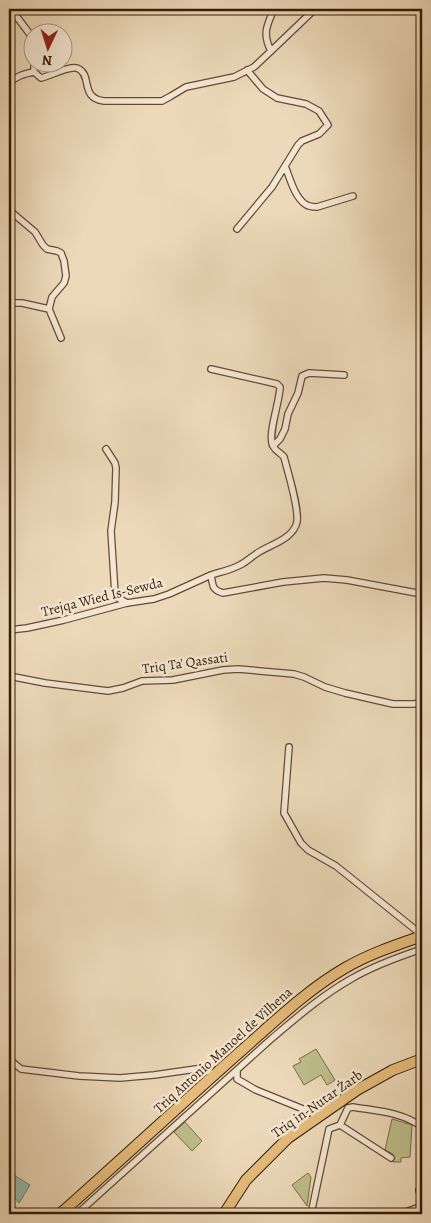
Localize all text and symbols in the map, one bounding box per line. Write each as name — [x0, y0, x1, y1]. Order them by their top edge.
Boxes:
north arrow — [22, 22, 72, 72]
text: N — [41, 51, 53, 70]
street label: Trejqa Wied Is-Sewda — [39, 573, 165, 621]
street label: Triq Ta' Qassati — [141, 648, 229, 678]
street label: Triq Antonio Manoel de Vilhena — [150, 982, 297, 1117]
street label: Triq in-Nutar Żarb — [268, 1066, 366, 1142]

